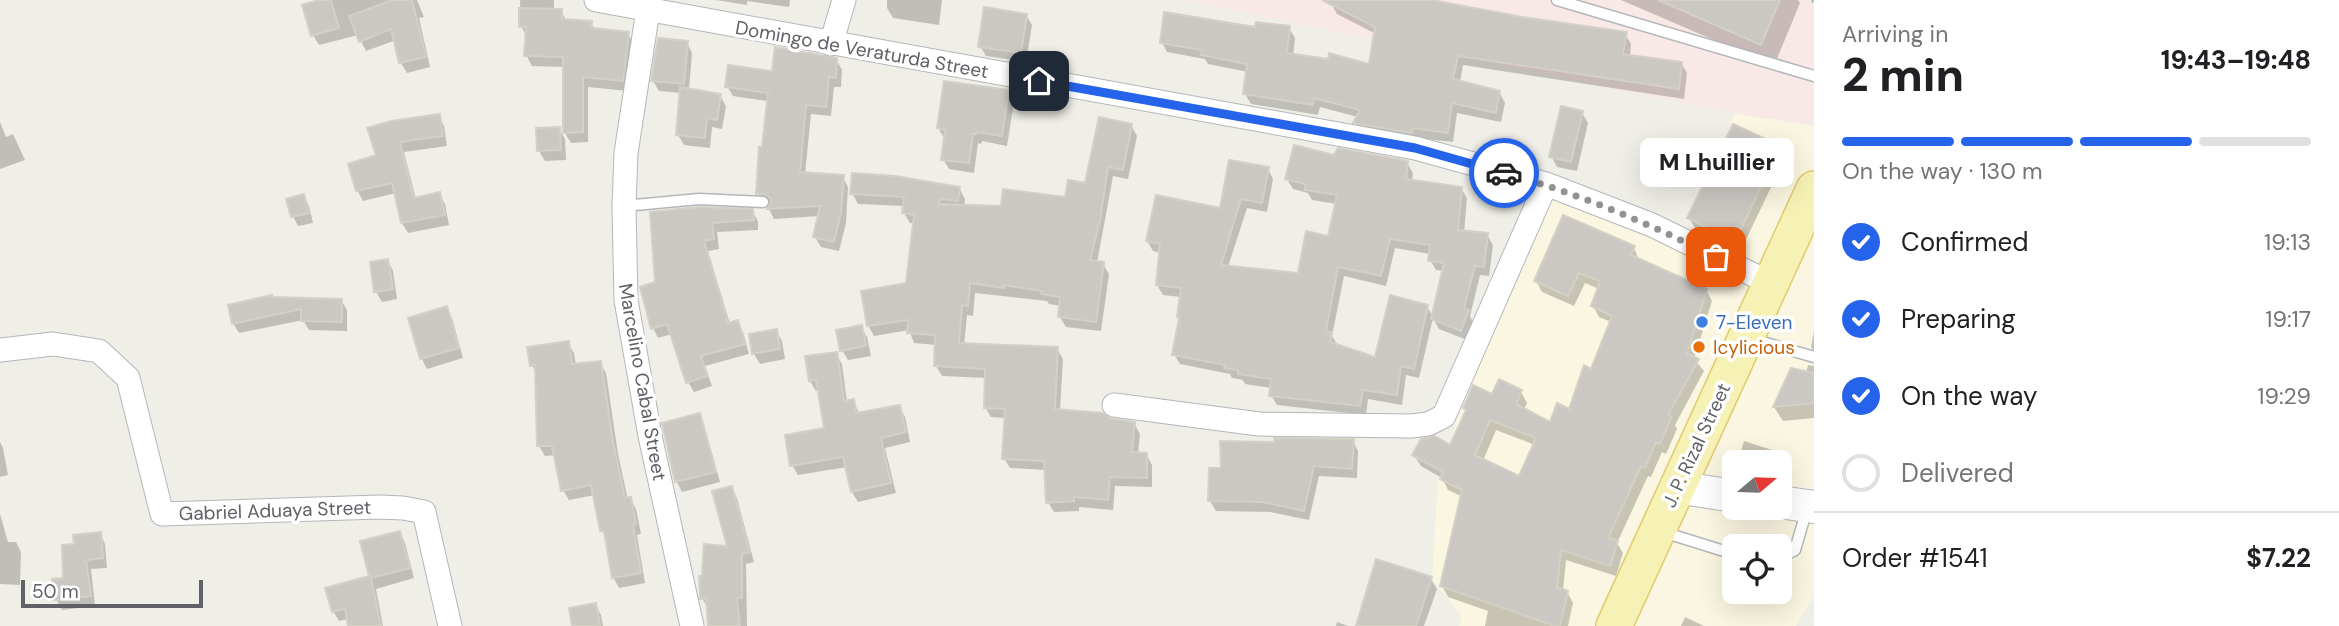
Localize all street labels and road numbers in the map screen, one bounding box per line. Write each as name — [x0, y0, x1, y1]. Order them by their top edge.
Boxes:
street label: Domingo de Veraturda Street — [733, 15, 990, 84]
street label: Marcelino Cabal Street — [613, 281, 672, 483]
street label: J. P. Rizal Street — [1657, 379, 1736, 511]
street label: Gabriel Aduaya Street — [178, 495, 372, 526]

